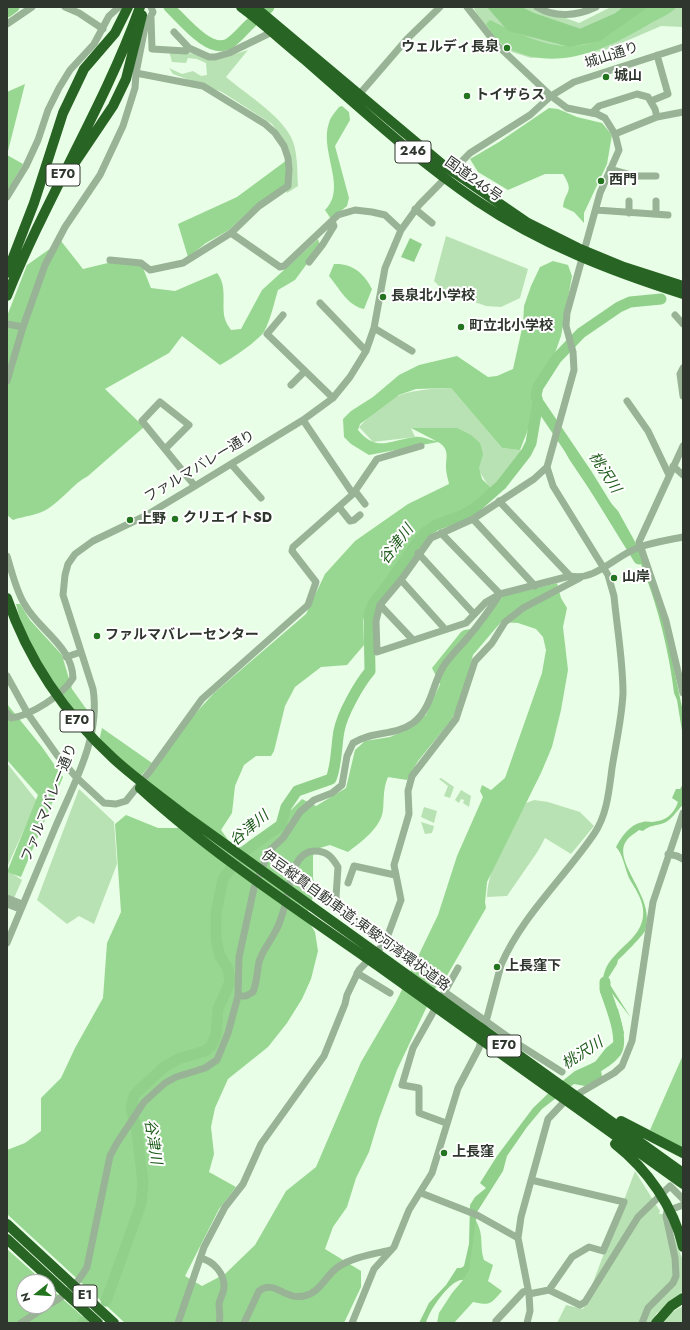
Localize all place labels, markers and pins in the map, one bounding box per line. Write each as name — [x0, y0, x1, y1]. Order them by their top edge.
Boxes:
place label: ウェルディ長泉 — [401, 40, 499, 56]
marker: ウェルディ長泉 — [502, 43, 512, 53]
place label: 城山 — [614, 69, 642, 85]
marker: 城山 — [601, 72, 611, 82]
place label: トイザらス — [475, 88, 545, 104]
marker: トイザらス — [462, 91, 472, 101]
place label: 西門 — [609, 173, 637, 189]
marker: 西門 — [596, 176, 606, 186]
place label: 長泉北小学校 — [391, 289, 475, 305]
marker: 長泉北小学校 — [378, 292, 388, 302]
place label: 町立北小学校 — [469, 319, 553, 335]
marker: 町立北小学校 — [456, 322, 466, 332]
place label: クリエイトSD — [183, 511, 272, 527]
place label: 上野 — [138, 512, 166, 528]
marker: クリエイトSD — [170, 514, 180, 524]
marker: 上野 — [125, 515, 135, 525]
place label: 山岸 — [622, 570, 650, 586]
marker: 山岸 — [609, 573, 619, 583]
place label: ファルマバレーセンター — [105, 628, 259, 644]
marker: ファルマバレーセンター — [92, 631, 102, 641]
place label: 上長窪下 — [505, 959, 561, 975]
marker: 上長窪下 — [492, 962, 502, 972]
place label: 上長窪 — [452, 1145, 494, 1161]
marker: 上長窪 — [439, 1148, 449, 1158]

